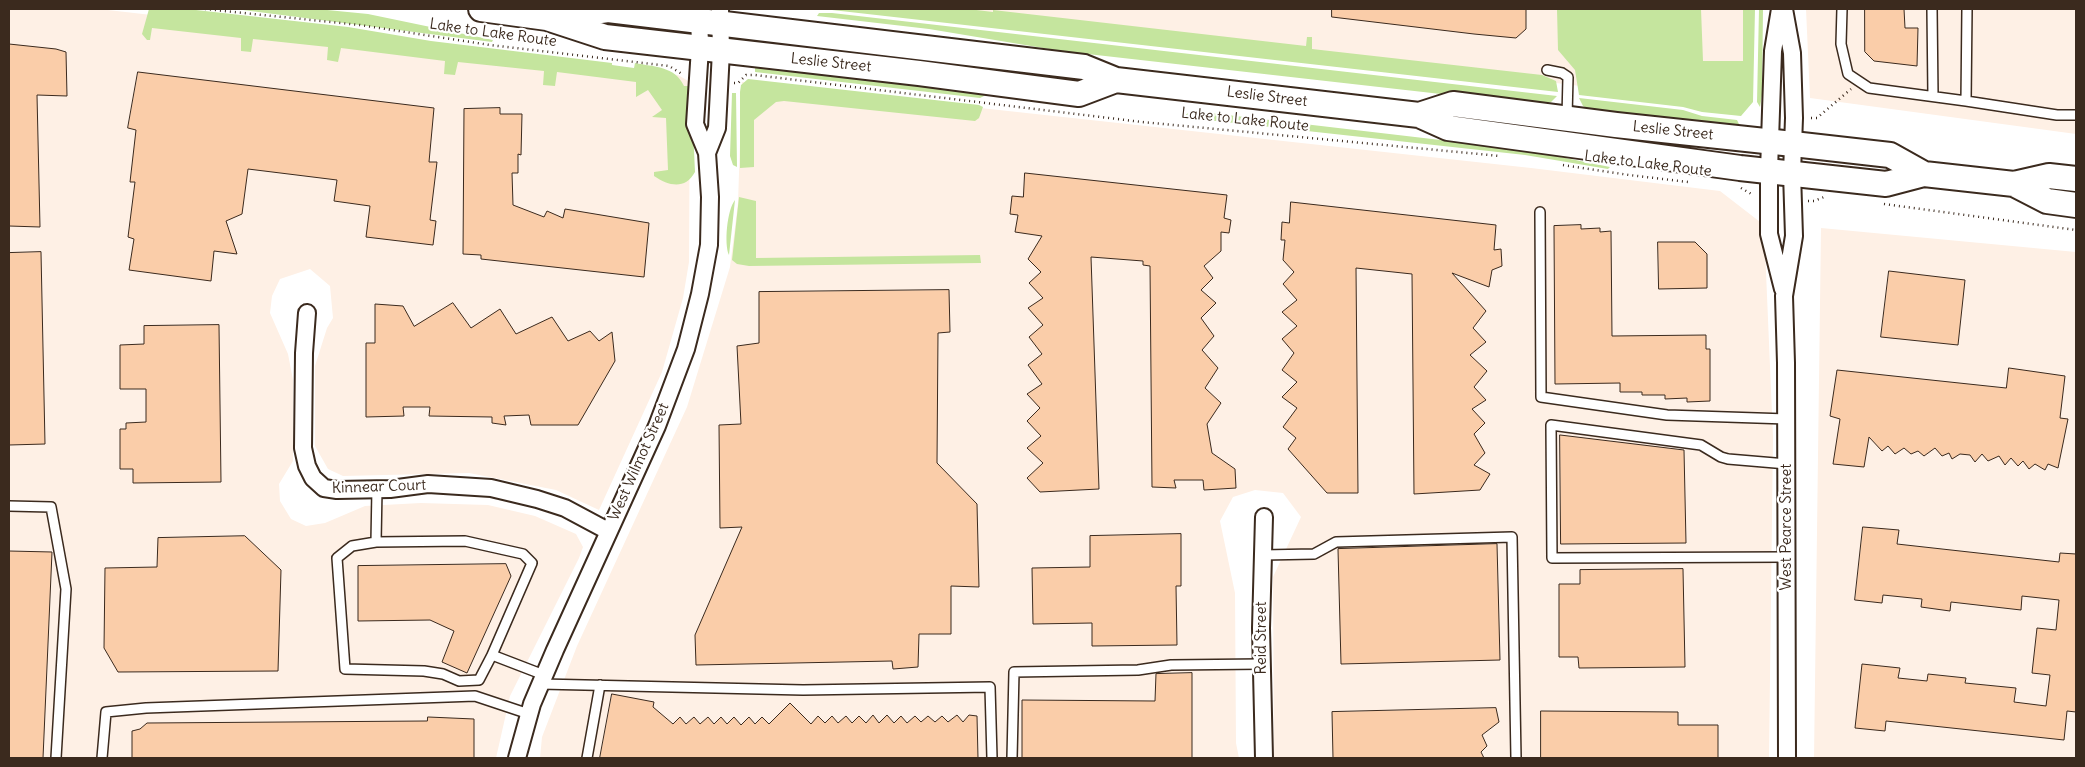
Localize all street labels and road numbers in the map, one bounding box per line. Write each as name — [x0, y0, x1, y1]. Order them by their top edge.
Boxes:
street label: Lake to Lake Route — [428, 15, 558, 51]
street label: Leslie Street — [790, 50, 872, 76]
street label: Leslie Street — [1226, 83, 1308, 111]
street label: Lake to Lake Route — [1180, 104, 1310, 136]
street label: Leslie Street — [1632, 118, 1714, 144]
street label: Lake to Lake Route — [1583, 147, 1713, 181]
street label: West Wilmot Street — [605, 400, 673, 524]
street label: West Pearce Street — [1778, 464, 1796, 590]
street label: Kinnear Court — [332, 476, 426, 498]
street label: Reid Street — [1253, 601, 1271, 675]

